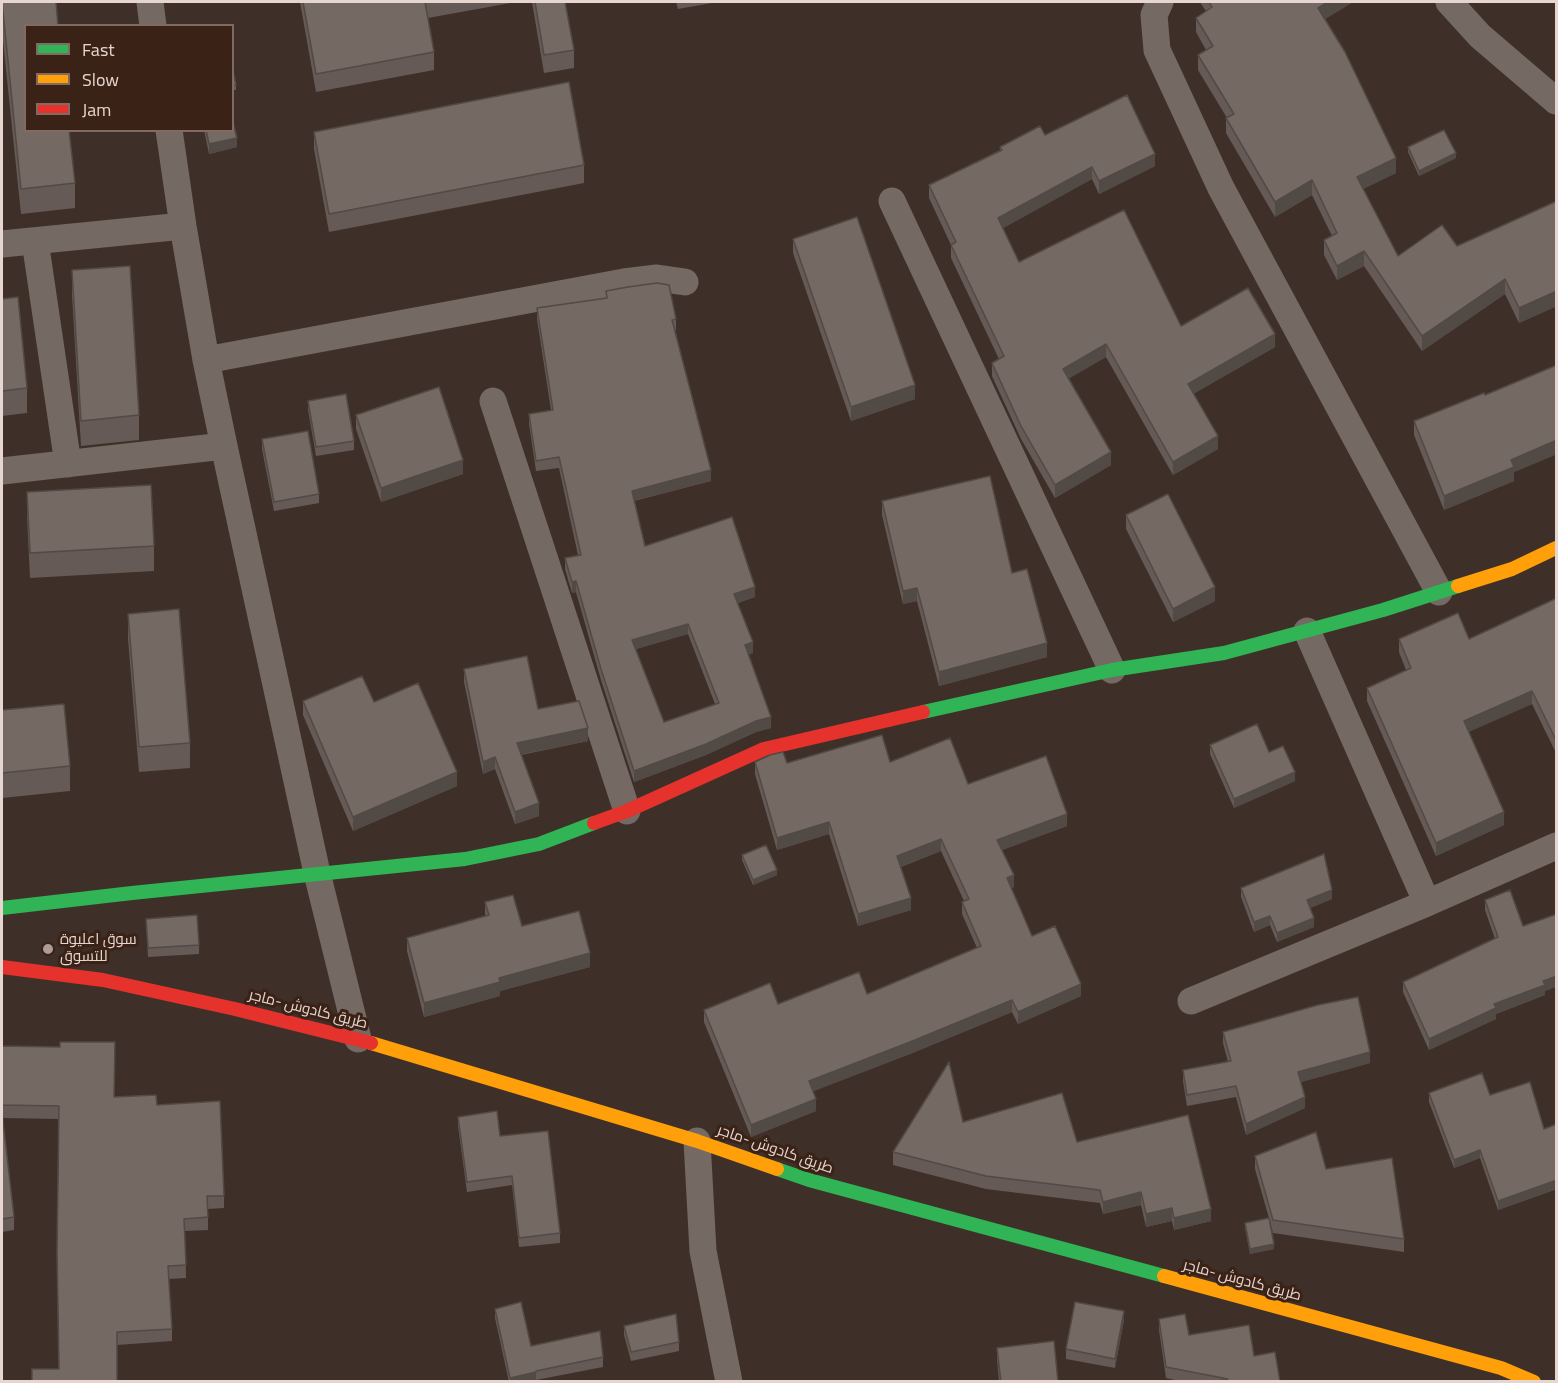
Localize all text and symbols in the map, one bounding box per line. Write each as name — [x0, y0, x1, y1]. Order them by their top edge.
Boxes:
legend — [24, 24, 234, 132]
text: Fast — [82, 36, 115, 63]
text: Slow — [82, 66, 119, 93]
text: Jam — [82, 96, 111, 123]
place label: سوق اعليوة للتسوق — [60, 931, 137, 966]
marker: سوق اعليوة للتسوق — [41, 942, 55, 956]
street label: طريق كادوش -ماجر — [247, 987, 369, 1033]
street label: طريق كادوش -ماجر — [715, 1122, 835, 1178]
street label: طريق كادوش -ماجر — [1181, 1257, 1303, 1305]

